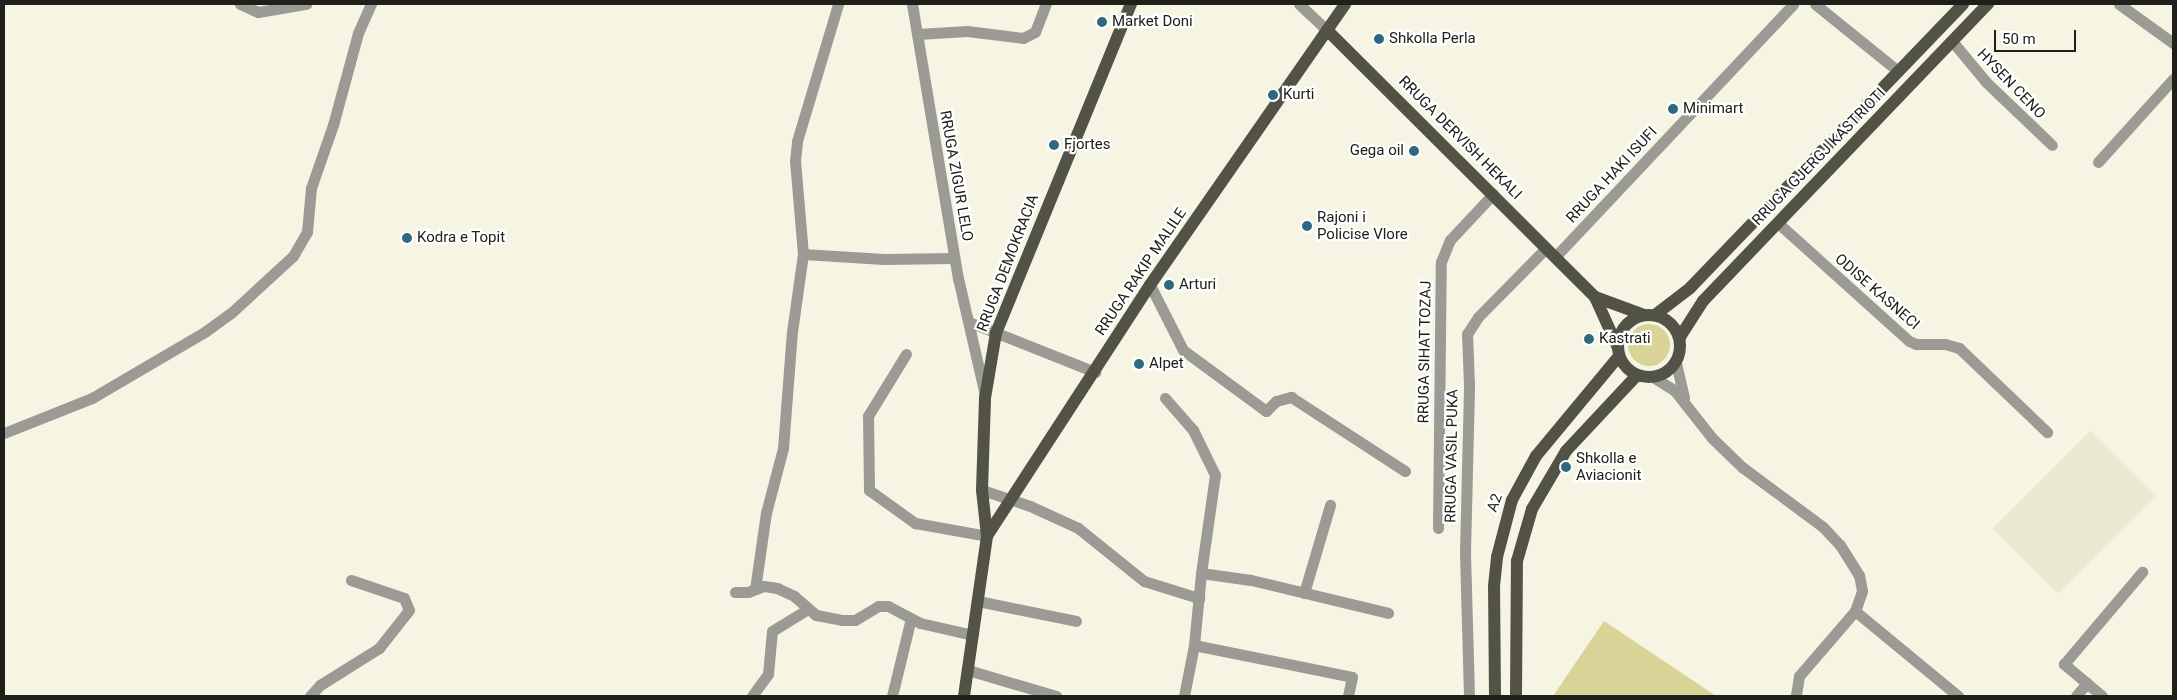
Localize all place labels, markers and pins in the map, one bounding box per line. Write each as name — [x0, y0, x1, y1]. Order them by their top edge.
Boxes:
place label: Market Doni — [1112, 13, 1193, 31]
marker: Market Doni — [1096, 16, 1108, 28]
place label: Shkolla Perla — [1389, 30, 1476, 48]
marker: Shkolla Perla — [1373, 33, 1385, 45]
place label: Kurti — [1283, 86, 1315, 104]
marker: Kurti — [1267, 89, 1279, 101]
place label: Minimart — [1683, 100, 1743, 118]
marker: Minimart — [1667, 103, 1679, 115]
place label: Fjortes — [1064, 136, 1110, 154]
marker: Fjortes — [1048, 139, 1060, 151]
place label: Gega oil — [1350, 142, 1404, 160]
marker: Gega oil — [1408, 145, 1420, 157]
place label: Rajoni i Policise Vlore — [1317, 208, 1408, 243]
marker: Rajoni i Policise Vlore — [1301, 220, 1313, 232]
place label: Kodra e Topit — [417, 229, 505, 247]
marker: Kodra e Topit — [401, 232, 413, 244]
place label: Arturi — [1179, 276, 1216, 294]
marker: Arturi — [1163, 279, 1175, 291]
place label: Kastrati — [1599, 330, 1651, 348]
marker: Kastrati — [1583, 333, 1595, 345]
place label: Alpet — [1149, 355, 1184, 373]
marker: Alpet — [1133, 358, 1145, 370]
place label: Shkolla e Aviacionit — [1576, 449, 1641, 484]
marker: Shkolla e Aviacionit — [1560, 461, 1572, 473]

